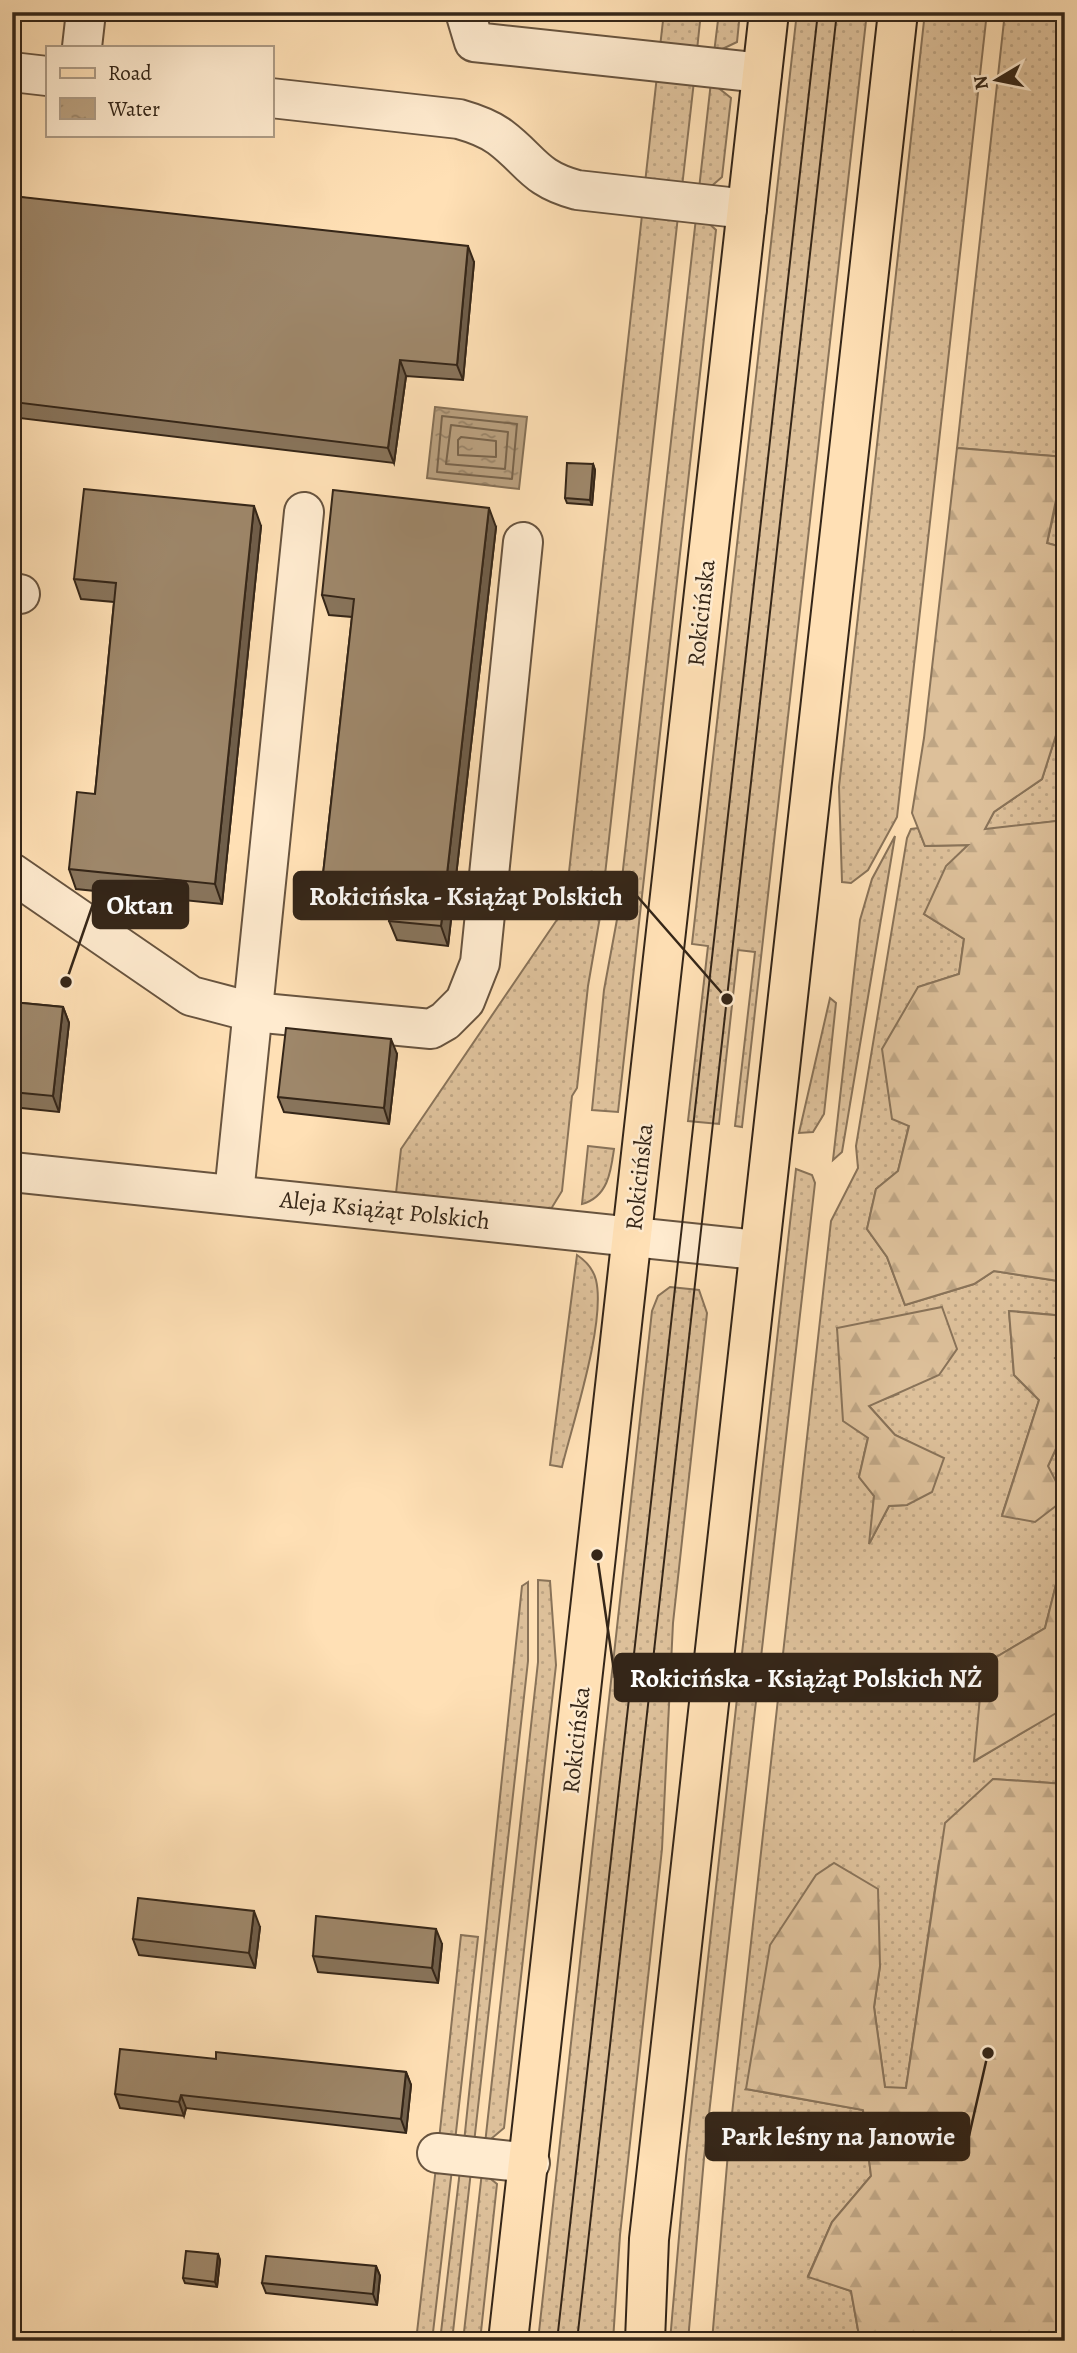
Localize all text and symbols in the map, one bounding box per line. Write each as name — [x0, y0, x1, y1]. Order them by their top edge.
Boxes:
legend — [46, 46, 273, 136]
north arrow — [962, 46, 1032, 116]
text: Road — [108, 59, 152, 87]
text: N — [967, 74, 995, 92]
text: Water — [107, 95, 160, 123]
street label: Rokicińska — [679, 557, 723, 668]
callout: Rokicińska - Książąt Polskich — [294, 872, 637, 919]
text: Rokicińska - Książąt Polskich — [309, 879, 623, 914]
callout: Oktan — [93, 881, 188, 928]
text: Oktan — [107, 888, 174, 923]
street label: Rokicińska — [617, 1121, 661, 1232]
street label: Aleja Książąt Polskich — [277, 1183, 492, 1237]
callout: Rokicińska - Książąt Polskich NŻ — [615, 1654, 997, 1701]
text: Rokicińska - Książąt Polskich NŻ — [630, 1661, 982, 1696]
street label: Rokicińska — [554, 1684, 598, 1795]
callout: Park leśny na Janowie — [706, 2113, 969, 2160]
text: Park leśny na Janowie — [721, 2119, 955, 2154]

